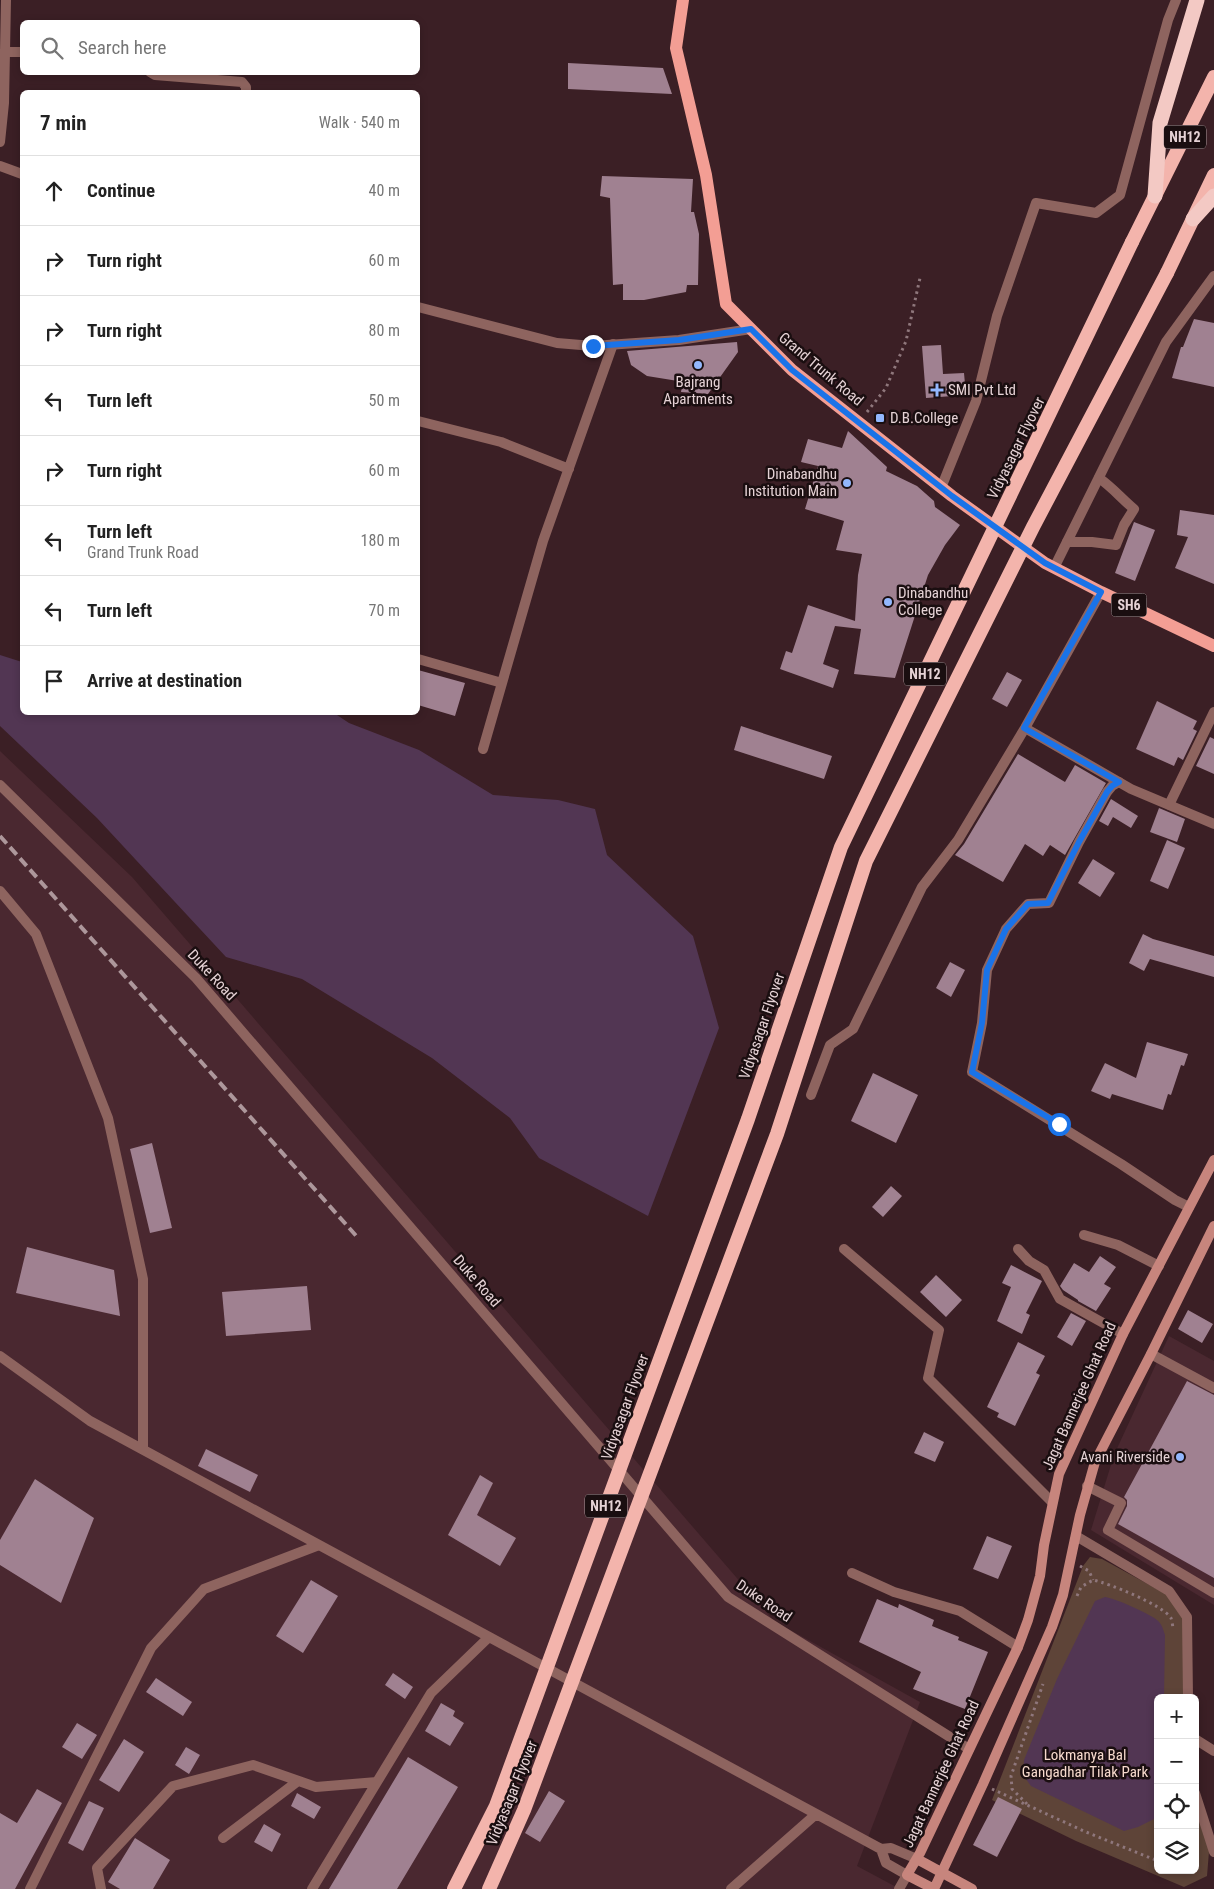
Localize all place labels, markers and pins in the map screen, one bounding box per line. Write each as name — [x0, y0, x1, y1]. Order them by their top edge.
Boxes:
marker: Bajrang Apartments — [692, 359, 704, 371]
place label: Bajrang Apartments — [663, 373, 733, 408]
place label: SMI Pvt Ltd — [948, 381, 1016, 399]
marker: SMI Pvt Ltd — [930, 383, 944, 397]
place label: D.B.College — [890, 409, 958, 427]
marker: D.B.College — [874, 412, 886, 424]
place label: Dinabandhu Institution Main — [744, 465, 837, 500]
marker: Dinabandhu Institution Main — [841, 477, 853, 489]
place label: Dinabandhu College — [898, 584, 968, 619]
marker: Dinabandhu College — [882, 596, 894, 608]
place label: Avani Riverside — [1080, 1448, 1170, 1466]
marker: Avani Riverside — [1174, 1451, 1186, 1463]

